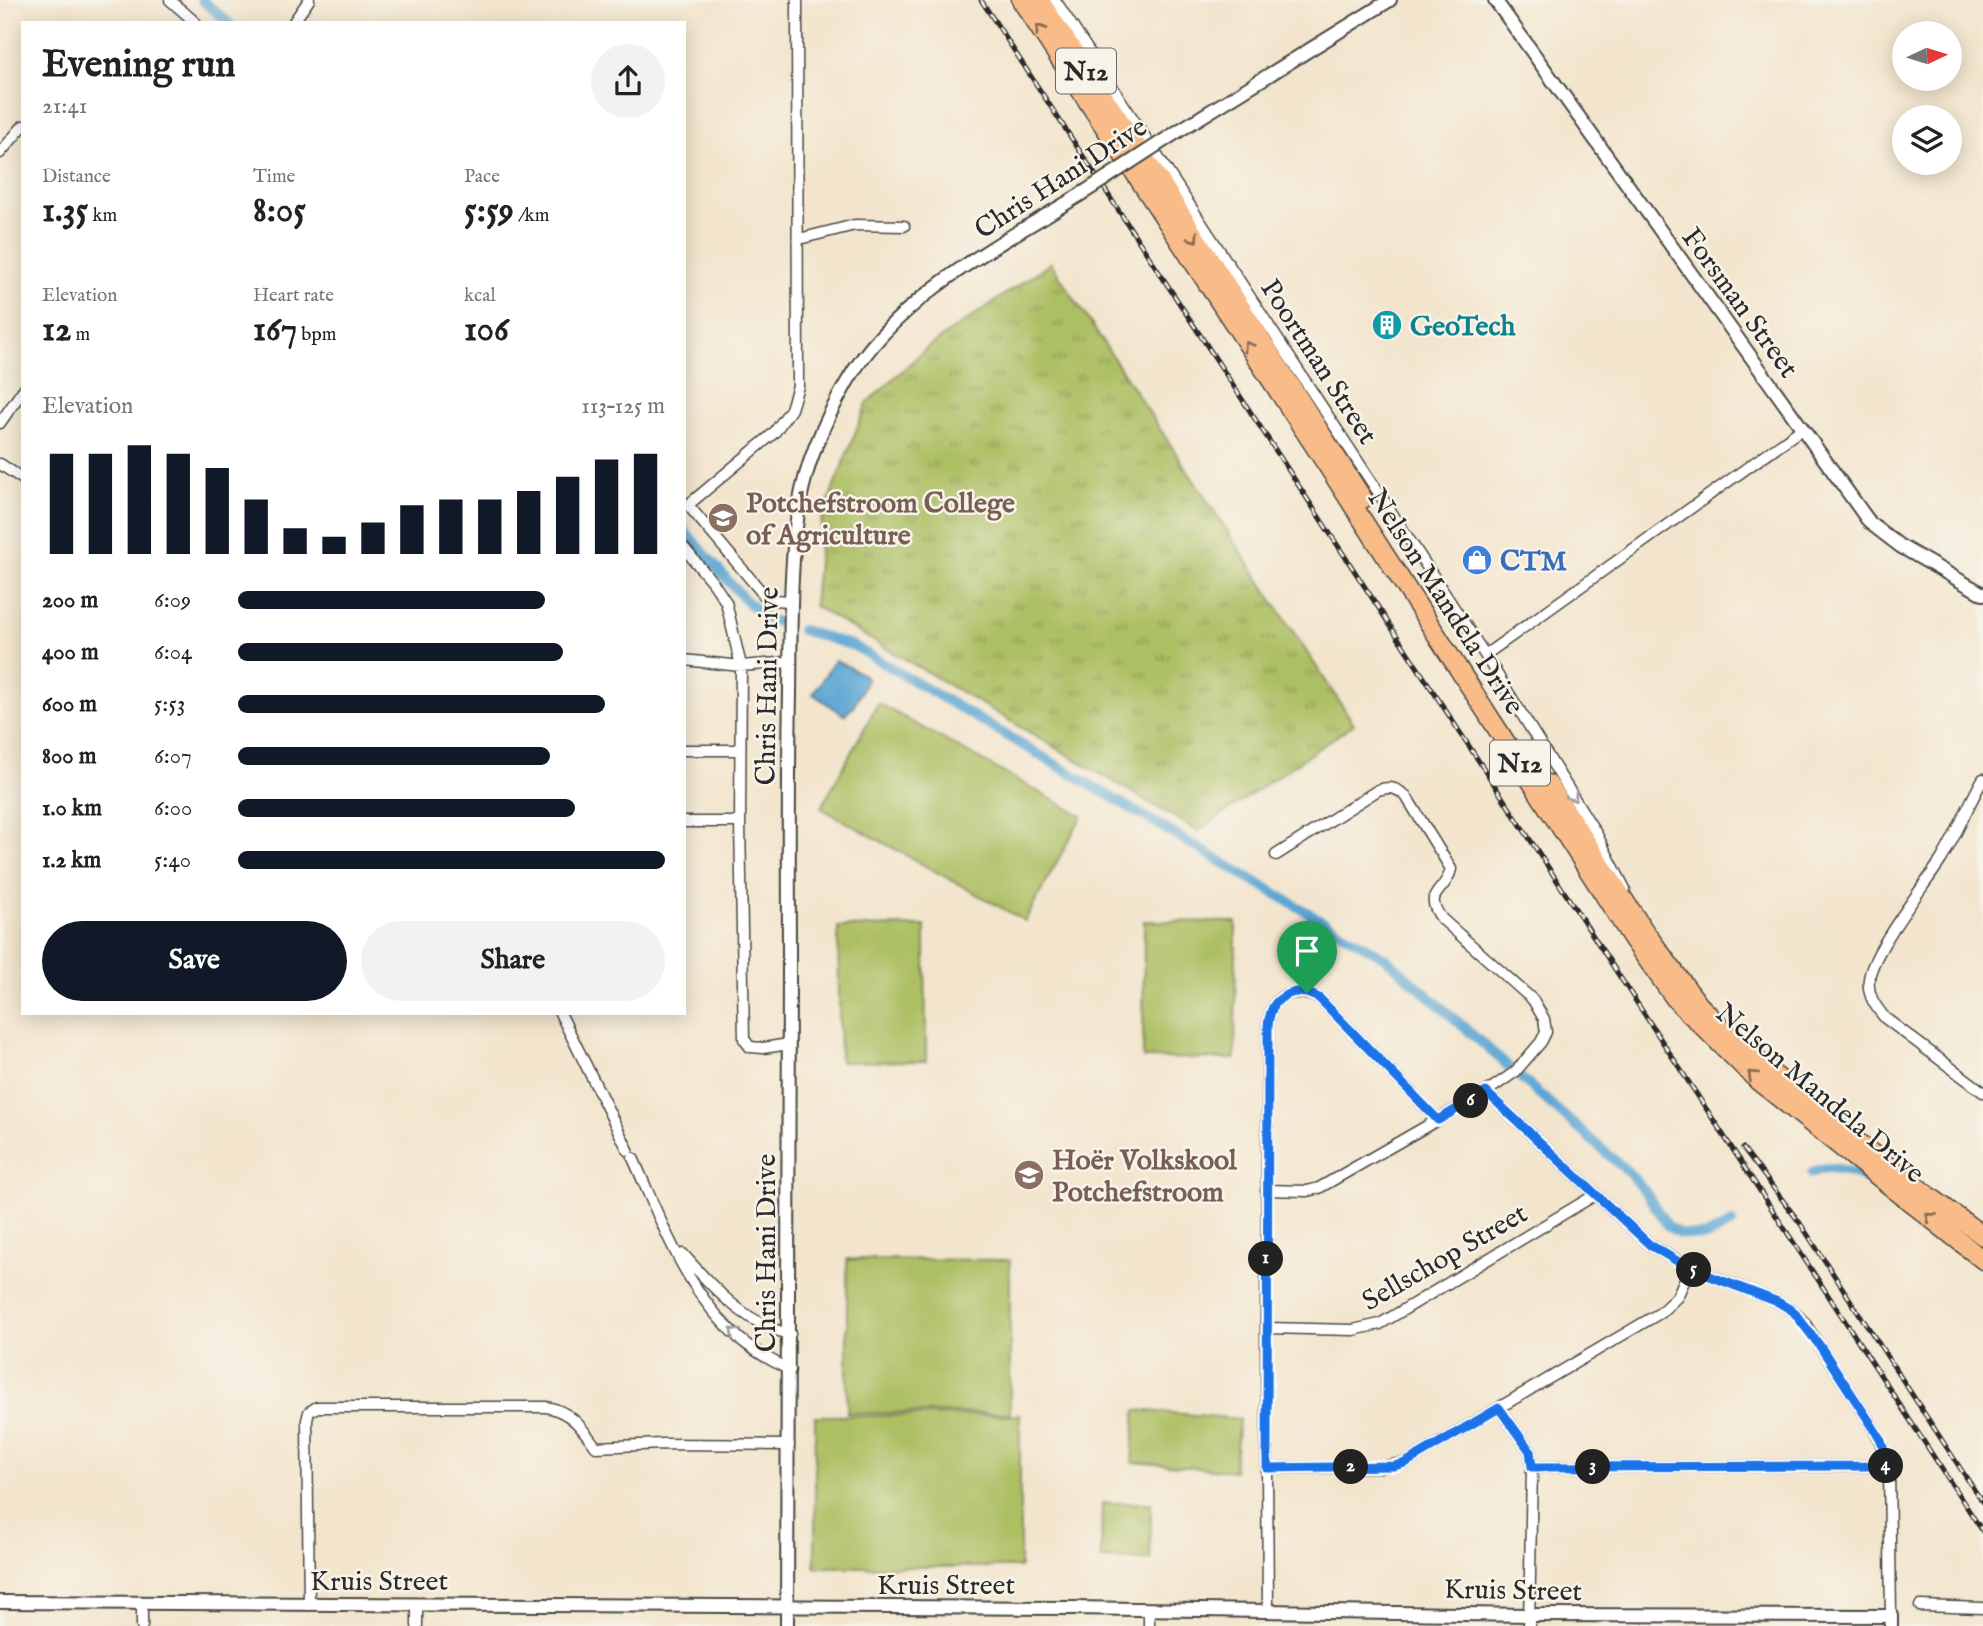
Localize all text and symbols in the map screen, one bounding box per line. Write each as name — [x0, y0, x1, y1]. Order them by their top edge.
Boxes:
north arrow — [1892, 21, 1962, 91]
map controls — [1892, 21, 1962, 175]
one-way arrow — [1036, 24, 1048, 37]
text: Evening run — [42, 42, 236, 90]
button: share — [591, 44, 665, 118]
road number: N12 — [1056, 48, 1116, 94]
text: 21:41 — [42, 92, 87, 121]
button: layers — [1892, 105, 1962, 175]
street label: Chris Hani Drive — [969, 110, 1154, 248]
text: Distance — [42, 165, 111, 189]
text: Time — [253, 165, 295, 189]
text: Pace — [464, 165, 500, 189]
text: 1.35 — [42, 189, 88, 234]
text: 8:05 — [253, 189, 306, 234]
text: 5:59 — [464, 189, 514, 234]
text: km — [88, 204, 117, 228]
text: /km — [514, 204, 549, 228]
street label: Forsman Street — [1673, 222, 1805, 386]
one-way arrow — [1186, 230, 1199, 243]
street label: Poortman Street — [1251, 273, 1385, 452]
text: Elevation — [42, 284, 117, 308]
text: Heart rate — [253, 284, 334, 308]
text: kcal — [464, 284, 496, 308]
text: 12 — [42, 308, 71, 353]
text: 167 — [253, 308, 297, 353]
text: 106 — [464, 308, 509, 353]
building icon: GeoTech — [1370, 308, 1404, 342]
place label: GeoTech — [1410, 310, 1516, 345]
text: m — [71, 323, 90, 347]
text: bpm — [297, 323, 336, 347]
one-way arrow — [1244, 341, 1256, 354]
text: Elevation — [42, 392, 133, 421]
text: 113–125 m — [581, 392, 665, 421]
street label: Nelson Mandela Drive — [1359, 483, 1531, 722]
place label: Potchefstroom College of Agriculture — [746, 487, 1015, 554]
school or university icon: Potchefstroom College of Agriculture — [706, 501, 740, 535]
shop icon: CTM — [1460, 543, 1494, 577]
place label: CTM — [1500, 545, 1567, 580]
text: 200 m — [42, 586, 98, 615]
text: 6:09 — [154, 586, 191, 615]
street label: Chris Hani Drive — [749, 586, 788, 786]
text: 400 m — [42, 638, 99, 667]
text: 6:04 — [154, 638, 192, 667]
text: 600 m — [42, 690, 97, 719]
text: 5:53 — [154, 690, 185, 719]
road number: N12 — [1490, 740, 1550, 786]
text: 800 m — [42, 742, 96, 771]
text: 6:07 — [154, 742, 192, 771]
one-way arrow — [1564, 789, 1577, 802]
text: 1.0 km — [42, 794, 102, 823]
text: 6:00 — [154, 794, 192, 823]
text: 1.2 km — [42, 846, 101, 875]
text: 5:40 — [154, 846, 191, 875]
button: Save — [42, 921, 347, 1001]
button: Share — [361, 921, 665, 1001]
pin — [1277, 921, 1337, 993]
icon: arrive — [1288, 932, 1326, 970]
street label: Nelson Mandela Drive — [1708, 996, 1931, 1192]
one-way arrow — [1747, 1071, 1760, 1084]
pin: 6 — [1454, 1084, 1488, 1118]
text: 6 — [1466, 1088, 1475, 1112]
place label: Hoër Volkskool Potchefstroom — [1052, 1144, 1238, 1211]
street label: Chris Hani Drive — [750, 1154, 785, 1352]
school or university icon: Hoër Volkskool Potchefstroom — [1012, 1158, 1046, 1192]
street label: Sellschop Street — [1356, 1197, 1535, 1320]
one-way arrow — [1925, 1213, 1937, 1226]
pin: 1 — [1248, 1242, 1284, 1276]
text: 1 — [1262, 1246, 1269, 1270]
pin: 5 — [1676, 1252, 1712, 1288]
text: 5 — [1690, 1257, 1697, 1281]
one-way arrow — [729, 1328, 742, 1341]
pin: 4 — [1868, 1448, 1904, 1484]
pin: 2 — [1334, 1450, 1368, 1484]
pin: 3 — [1576, 1450, 1610, 1484]
text: 4 — [1881, 1453, 1890, 1477]
text: 2 — [1346, 1454, 1355, 1478]
text: 3 — [1589, 1454, 1596, 1478]
street label: Kruis Street — [310, 1565, 448, 1600]
street label: Kruis Street — [877, 1569, 1015, 1604]
street label: Kruis Street — [1444, 1573, 1583, 1610]

